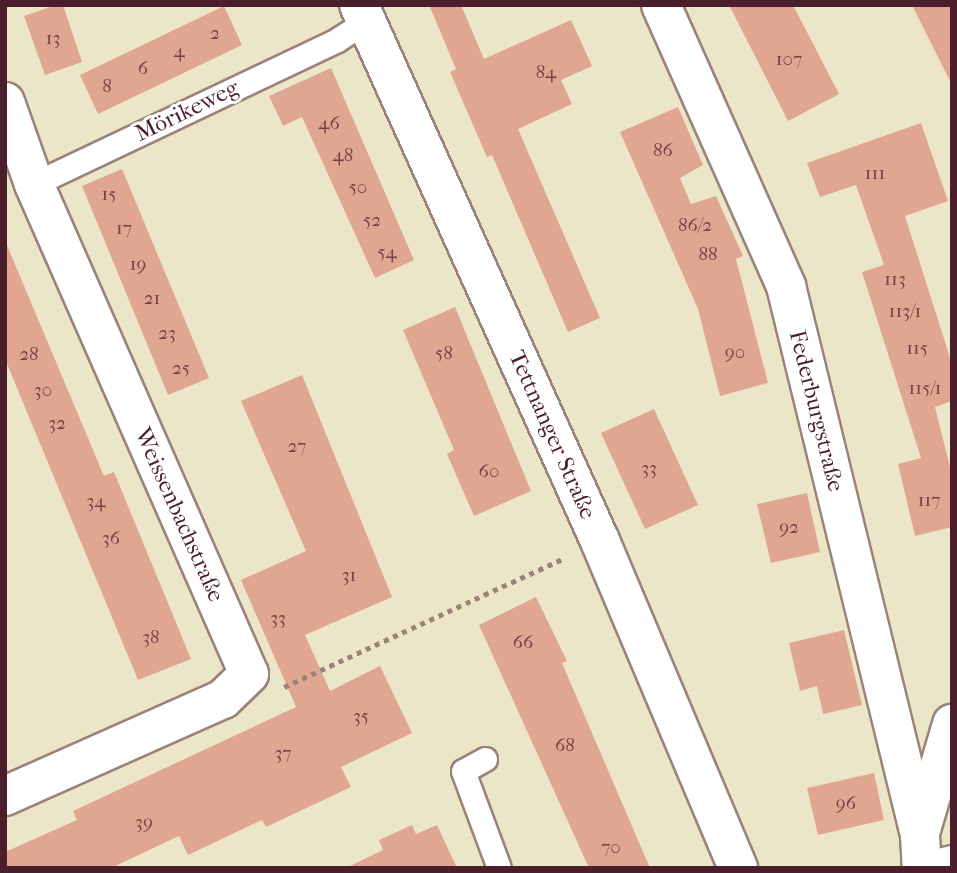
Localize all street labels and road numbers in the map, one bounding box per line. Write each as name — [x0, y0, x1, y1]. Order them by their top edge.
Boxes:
street label: Mörikeweg — [131, 74, 243, 148]
street label: Federburgstraße — [783, 327, 849, 495]
street label: Tettnanger Straße — [502, 346, 602, 524]
street label: Weissenbachstraße — [128, 424, 230, 606]

